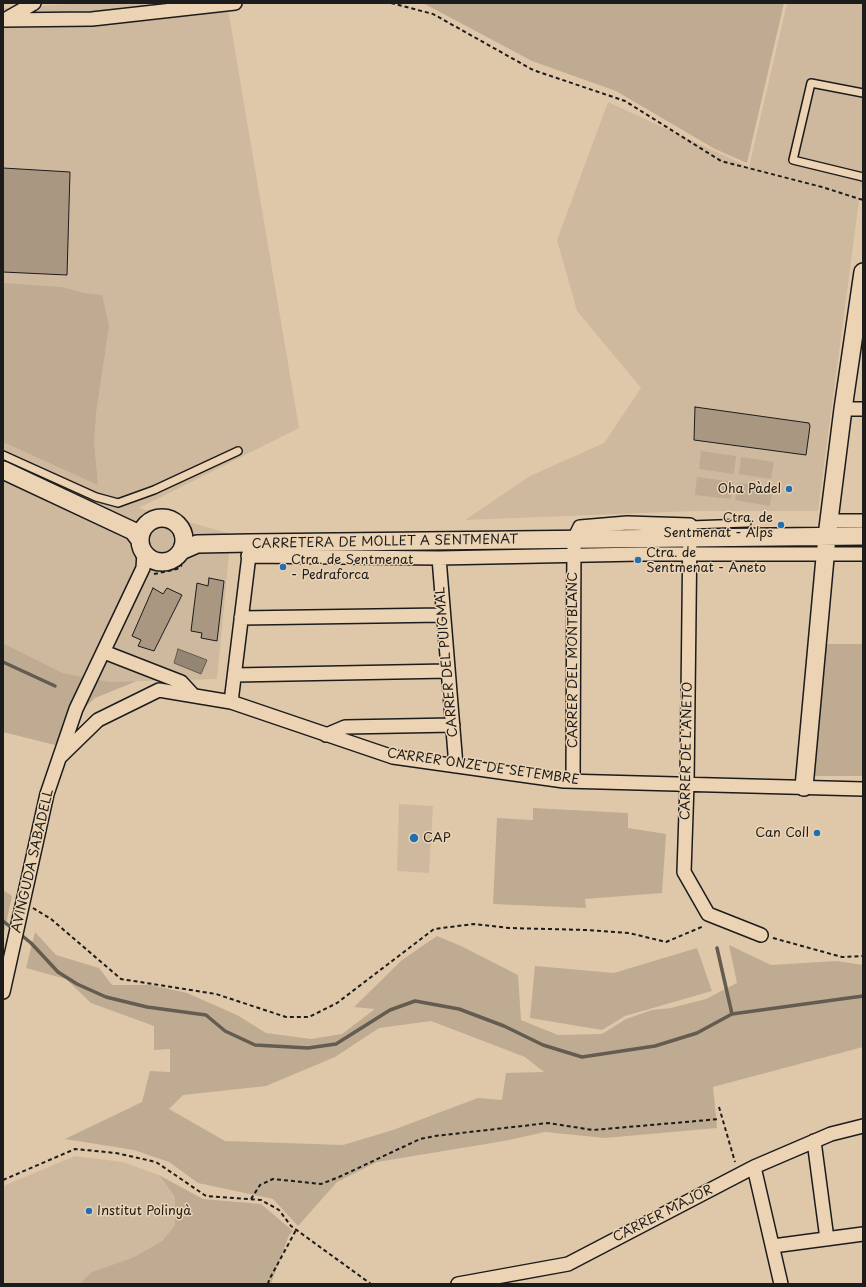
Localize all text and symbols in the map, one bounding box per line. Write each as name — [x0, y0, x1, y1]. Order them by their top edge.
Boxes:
place label: Oha Pàdel — [718, 481, 781, 497]
marker: Oha Pàdel — [784, 484, 794, 494]
place label: Ctra. de Sentmenat - Alps — [663, 510, 773, 541]
marker: Ctra. de Sentmenat - Alps — [776, 520, 786, 530]
street label: CARRETERA DE MOLLET A SENTMENAT — [252, 532, 518, 552]
place label: Ctra. de Sentmenat - Aneto — [646, 545, 766, 576]
place label: Ctra. de Sentmenat - Pedraforca — [291, 552, 413, 583]
marker: Ctra. de Sentmenat - Aneto — [633, 555, 643, 565]
marker: Ctra. de Sentmenat - Pedraforca — [278, 562, 288, 572]
street label: CARRER DEL MONTBLANC — [565, 572, 581, 748]
street label: CARRER DEL PUIGMAL — [433, 586, 461, 738]
street label: CARRER DE L'ANETO — [678, 682, 696, 820]
street label: CARRER ONZE DE SETEMBRE — [386, 746, 580, 788]
street label: AVINGUDA SABADELL — [9, 788, 57, 934]
place label: Can Coll — [755, 825, 809, 841]
marker: Can Coll — [812, 828, 822, 838]
place label: CAP — [423, 830, 451, 846]
marker: CAP — [408, 832, 420, 844]
street label: CARRER MAJOR — [611, 1182, 715, 1246]
place label: Institut Polinyà — [97, 1203, 191, 1219]
marker: Institut Polinyà — [84, 1206, 94, 1216]

